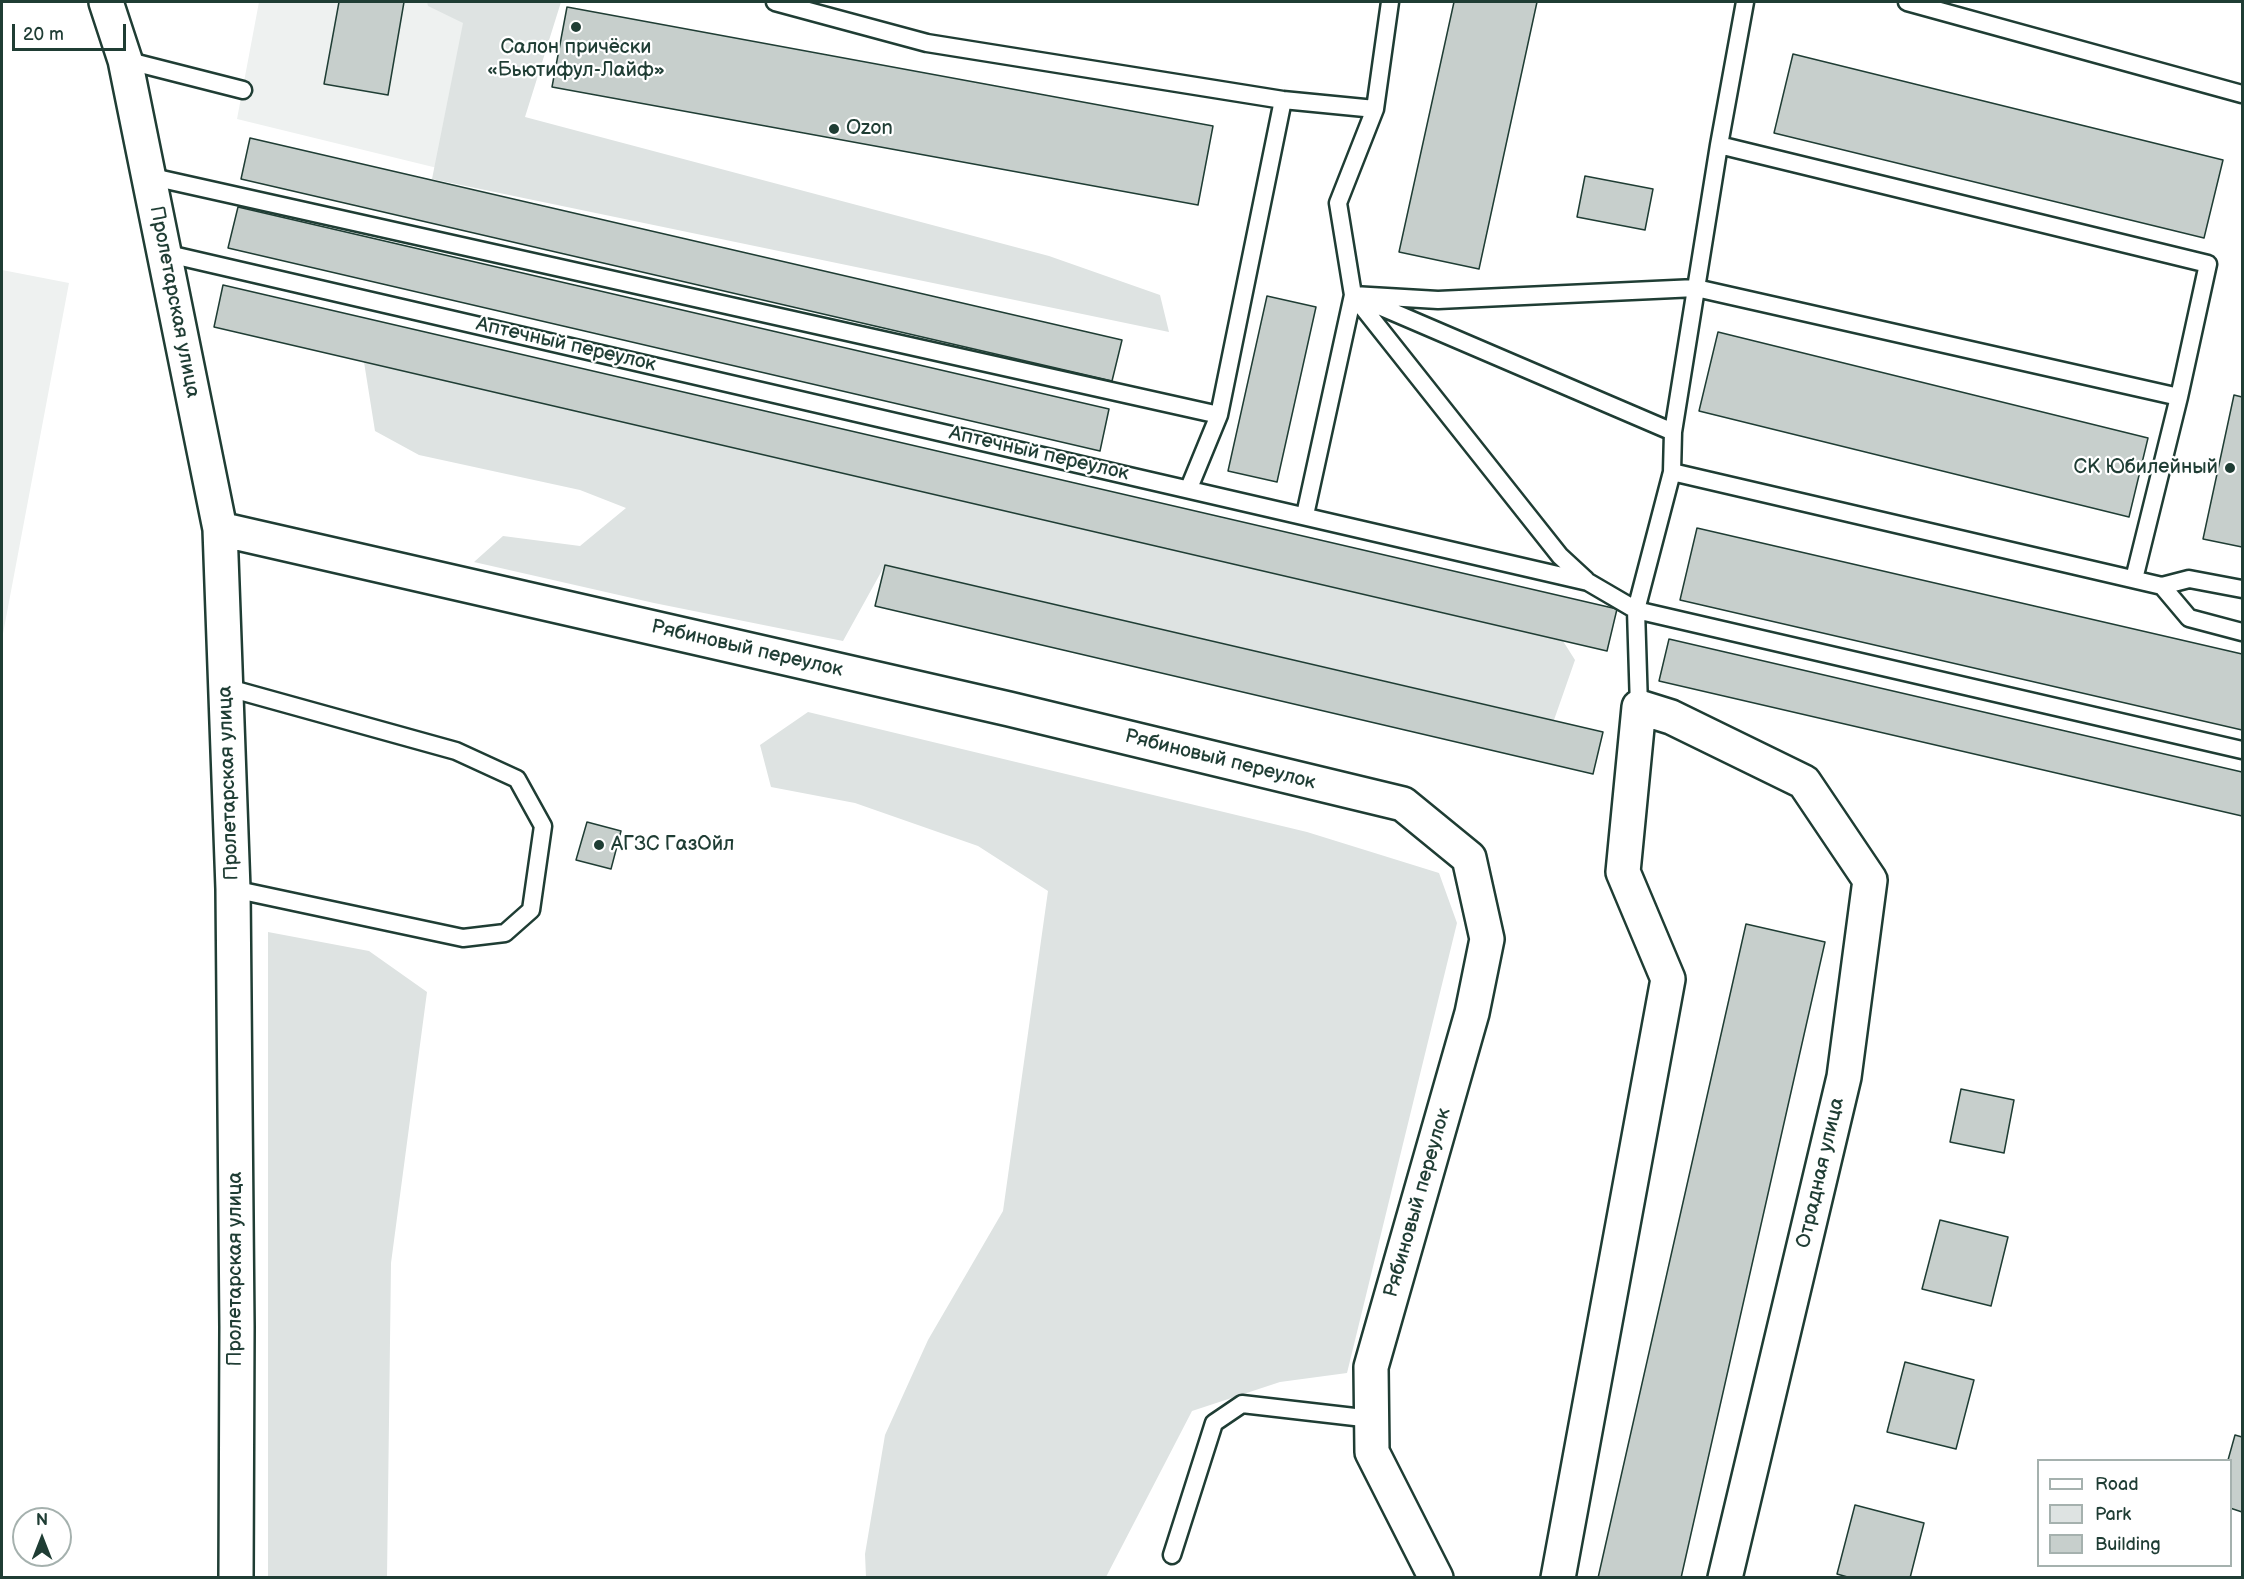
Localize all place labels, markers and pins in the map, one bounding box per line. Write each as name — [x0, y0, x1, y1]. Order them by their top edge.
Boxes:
marker: Салон причёски «Бьютифул-Лайф» — [569, 20, 583, 34]
place label: Салон причёски «Бьютифул-Лайф» — [487, 36, 665, 83]
place label: Ozon — [846, 117, 893, 141]
marker: Ozon — [827, 122, 841, 136]
place label: СК Юбилейный — [2073, 456, 2218, 480]
marker: СК Юбилейный — [2223, 461, 2237, 475]
place label: АГЗС ГазОйл — [611, 833, 734, 857]
marker: АГЗС ГазОйл — [592, 838, 606, 852]

